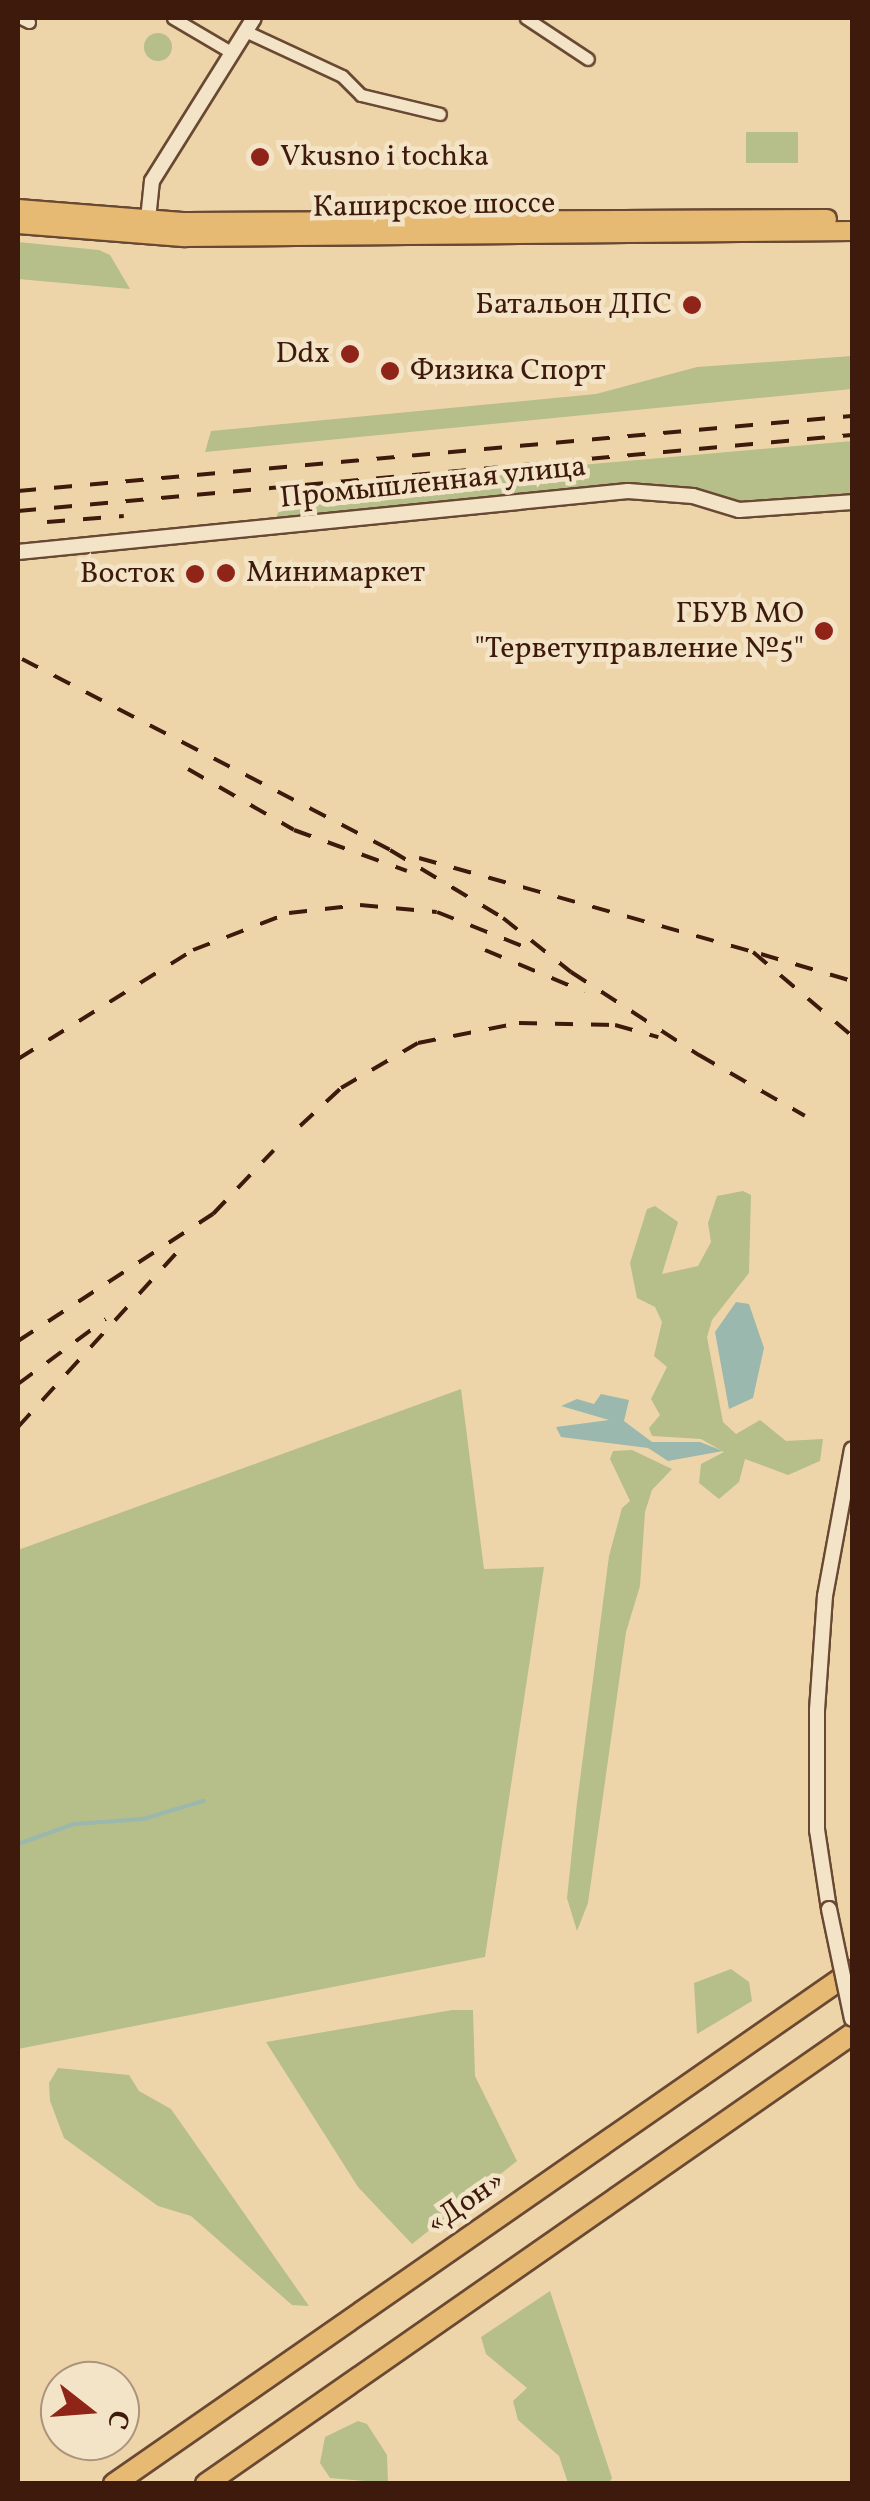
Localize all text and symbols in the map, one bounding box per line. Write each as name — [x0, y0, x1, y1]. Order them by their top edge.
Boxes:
place label: Vkusno i tochka — [280, 139, 489, 175]
marker: Vkusno i tochka — [249, 146, 271, 168]
street label: Каширское шоссе — [312, 186, 556, 226]
place label: Батальон ДПС — [475, 287, 672, 323]
marker: Батальон ДПС — [681, 294, 703, 316]
place label: Ddx — [276, 336, 330, 372]
marker: Ddx — [339, 343, 361, 365]
place label: Физика Спорт — [410, 353, 606, 389]
marker: Физика Спорт — [379, 360, 401, 382]
street label: Промышленная улица — [278, 449, 588, 517]
place label: Минимаркет — [246, 555, 425, 591]
place label: Восток — [80, 556, 175, 592]
marker: Минимаркет — [215, 562, 237, 584]
marker: Восток — [184, 563, 206, 585]
place label: ГБУВ МО "Терветуправление №5" — [474, 596, 804, 666]
marker: ГБУВ МО "Терветуправление №5" — [813, 620, 835, 642]
street label: «Дон» — [420, 2163, 512, 2243]
north arrow — [40, 2361, 140, 2461]
text: С — [96, 2405, 139, 2434]

